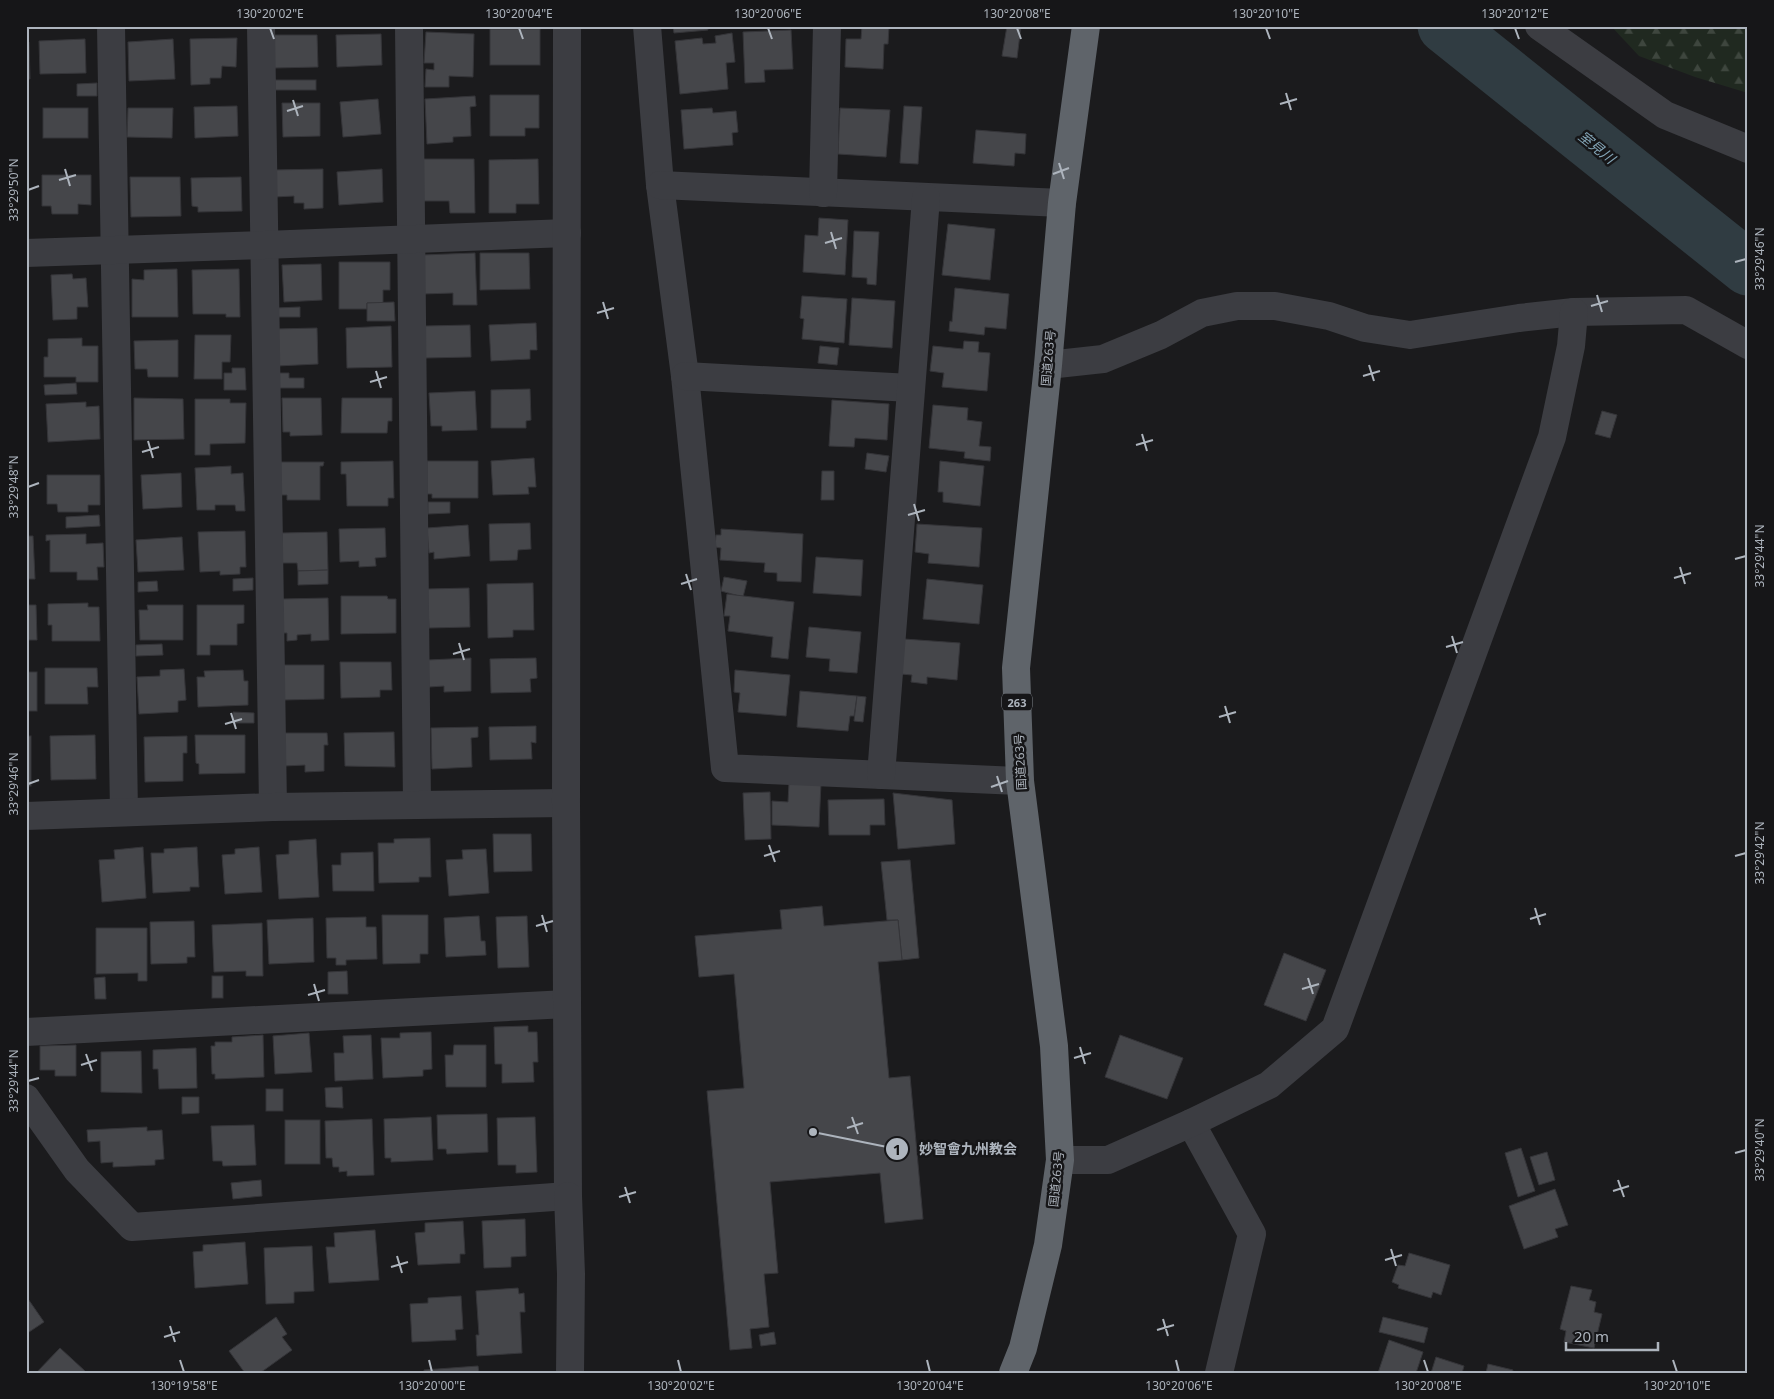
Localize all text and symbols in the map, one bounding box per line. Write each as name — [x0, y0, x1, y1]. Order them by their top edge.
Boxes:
text: 130°20'02"E — [236, 5, 304, 22]
text: 130°20'04"E — [485, 5, 553, 22]
text: 130°20'06"E — [734, 5, 802, 22]
text: 130°20'08"E — [983, 5, 1051, 22]
text: 130°20'10"E — [1232, 5, 1300, 22]
text: 130°20'12"E — [1481, 5, 1549, 22]
water label: 室見川 — [1575, 126, 1621, 169]
text: 33°29'50"N — [5, 158, 22, 222]
text: 33°29'46"N — [1751, 227, 1768, 291]
street label: 国道263号 — [1037, 329, 1059, 387]
text: 33°29'48"N — [5, 455, 22, 519]
text: 33°29'44"N — [1751, 524, 1768, 588]
road number: 263 — [1002, 694, 1032, 710]
street label: 国道263号 — [1010, 733, 1030, 791]
text: 33°29'46"N — [5, 752, 22, 816]
text: 33°29'42"N — [1751, 821, 1768, 885]
text: 33°29'44"N — [5, 1049, 22, 1113]
text: 33°29'40"N — [1751, 1118, 1768, 1182]
callout: 妙智會九州教会 — [884, 1135, 1027, 1164]
text: 1 — [893, 1139, 901, 1159]
text: 妙智會九州教会 — [919, 1139, 1017, 1158]
street label: 国道263号 — [1045, 1150, 1067, 1208]
scale bar — [1566, 1319, 1659, 1351]
text: 20 m — [1574, 1326, 1609, 1346]
text: 130°19'58"E — [150, 1377, 218, 1394]
text: 130°20'00"E — [398, 1377, 466, 1394]
text: 130°20'02"E — [647, 1377, 715, 1394]
text: 130°20'04"E — [896, 1377, 964, 1394]
text: 130°20'06"E — [1145, 1377, 1213, 1394]
text: 130°20'08"E — [1394, 1377, 1462, 1394]
text: 130°20'10"E — [1643, 1377, 1711, 1394]

